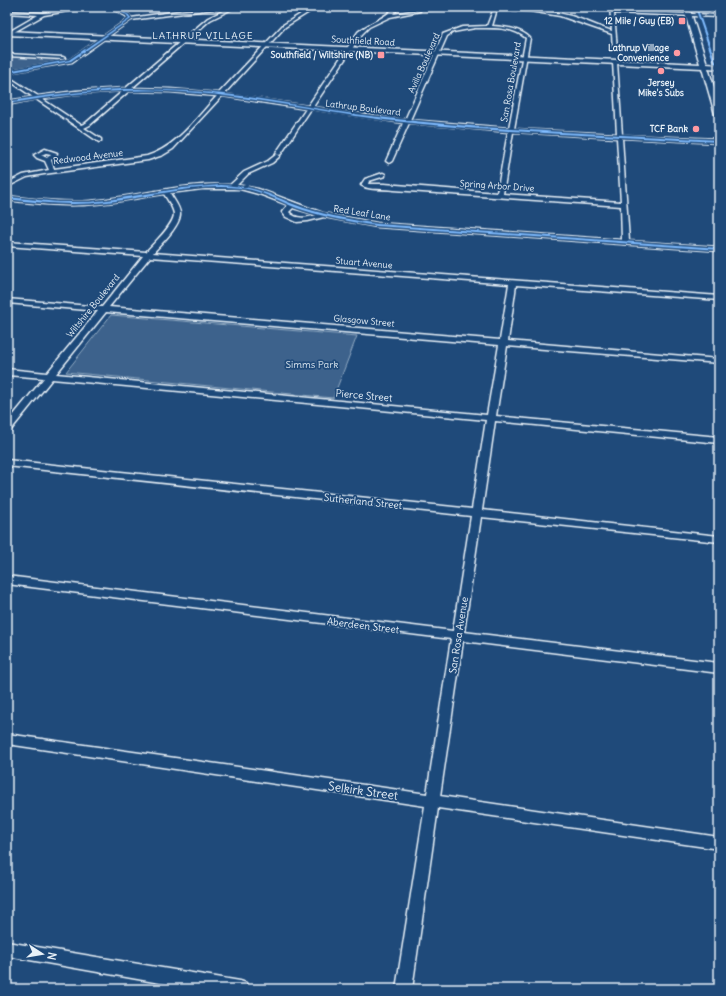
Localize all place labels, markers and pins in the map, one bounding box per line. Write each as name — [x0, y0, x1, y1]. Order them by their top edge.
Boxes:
place label: 12 Mile / Guy (EB) — [604, 15, 674, 27]
marker: 12 Mile / Guy (EB) — [677, 16, 687, 26]
place label: Lathrup Village Convenience — [608, 42, 669, 63]
marker: Lathrup Village Convenience — [672, 48, 682, 58]
place label: Southfield / Wiltshire (NB) — [270, 49, 373, 61]
marker: Southfield / Wiltshire (NB) — [376, 50, 386, 60]
marker: Jersey Mike's Subs — [656, 66, 666, 76]
place label: Jersey Mike's Subs — [638, 77, 684, 98]
place label: TCF Bank — [650, 123, 688, 134]
marker: TCF Bank — [691, 124, 701, 134]

